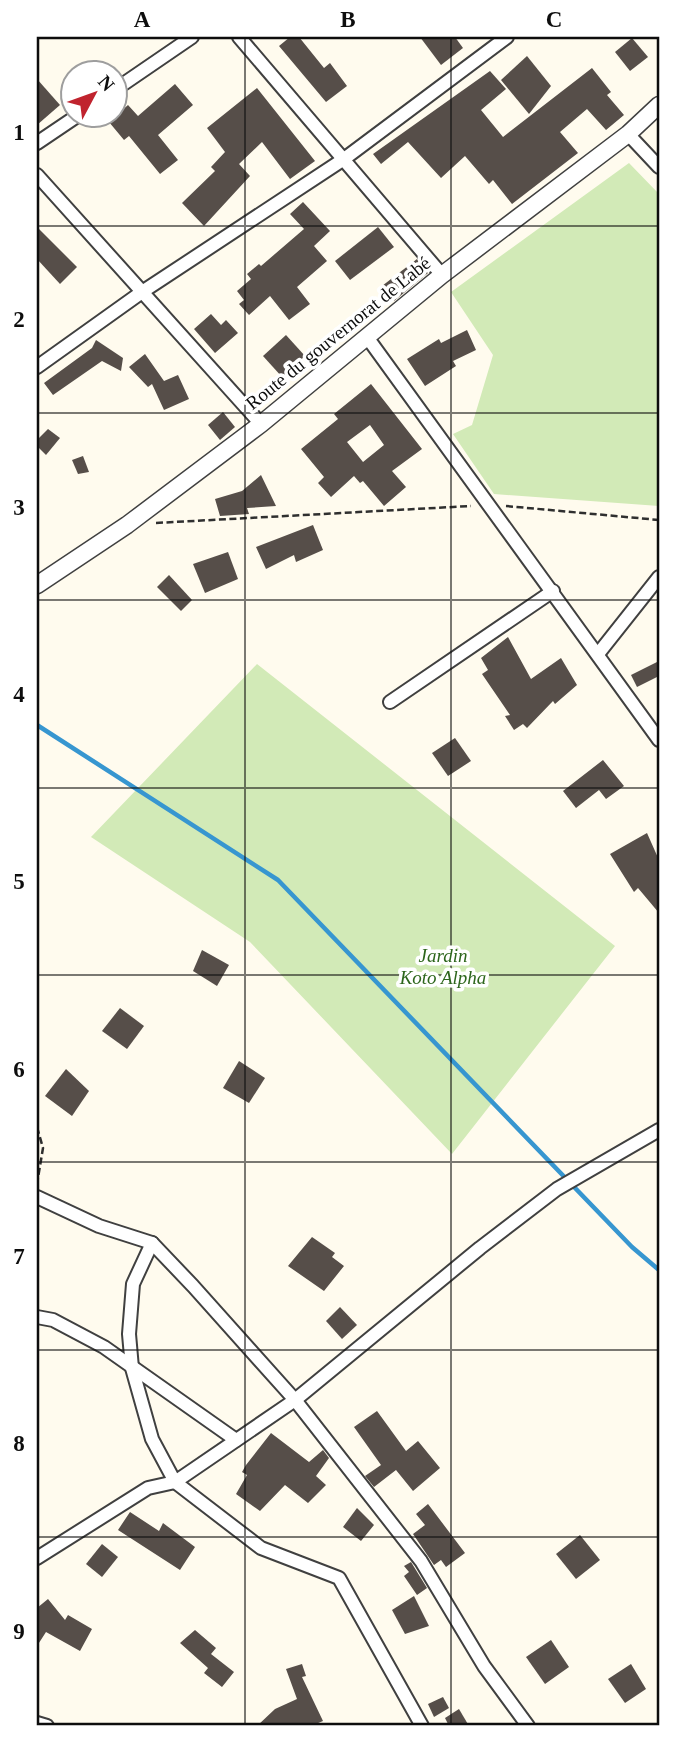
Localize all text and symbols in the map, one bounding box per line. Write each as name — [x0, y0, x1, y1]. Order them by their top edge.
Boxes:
text: A — [134, 7, 151, 32]
text: B — [340, 7, 356, 32]
text: C — [546, 7, 562, 32]
north arrow — [60, 60, 130, 130]
text: N — [94, 71, 119, 95]
text: 1 — [13, 120, 25, 145]
street label: Route du gouvernorat de Labé — [242, 252, 434, 414]
text: 2 — [13, 307, 25, 332]
text: 3 — [13, 495, 25, 520]
text: 4 — [13, 682, 25, 707]
text: 5 — [13, 869, 25, 894]
park label: Jardin Koto Alpha — [399, 945, 486, 988]
text: 6 — [13, 1057, 25, 1082]
text: 7 — [13, 1244, 25, 1269]
text: 8 — [13, 1431, 25, 1456]
text: 9 — [13, 1619, 25, 1644]

